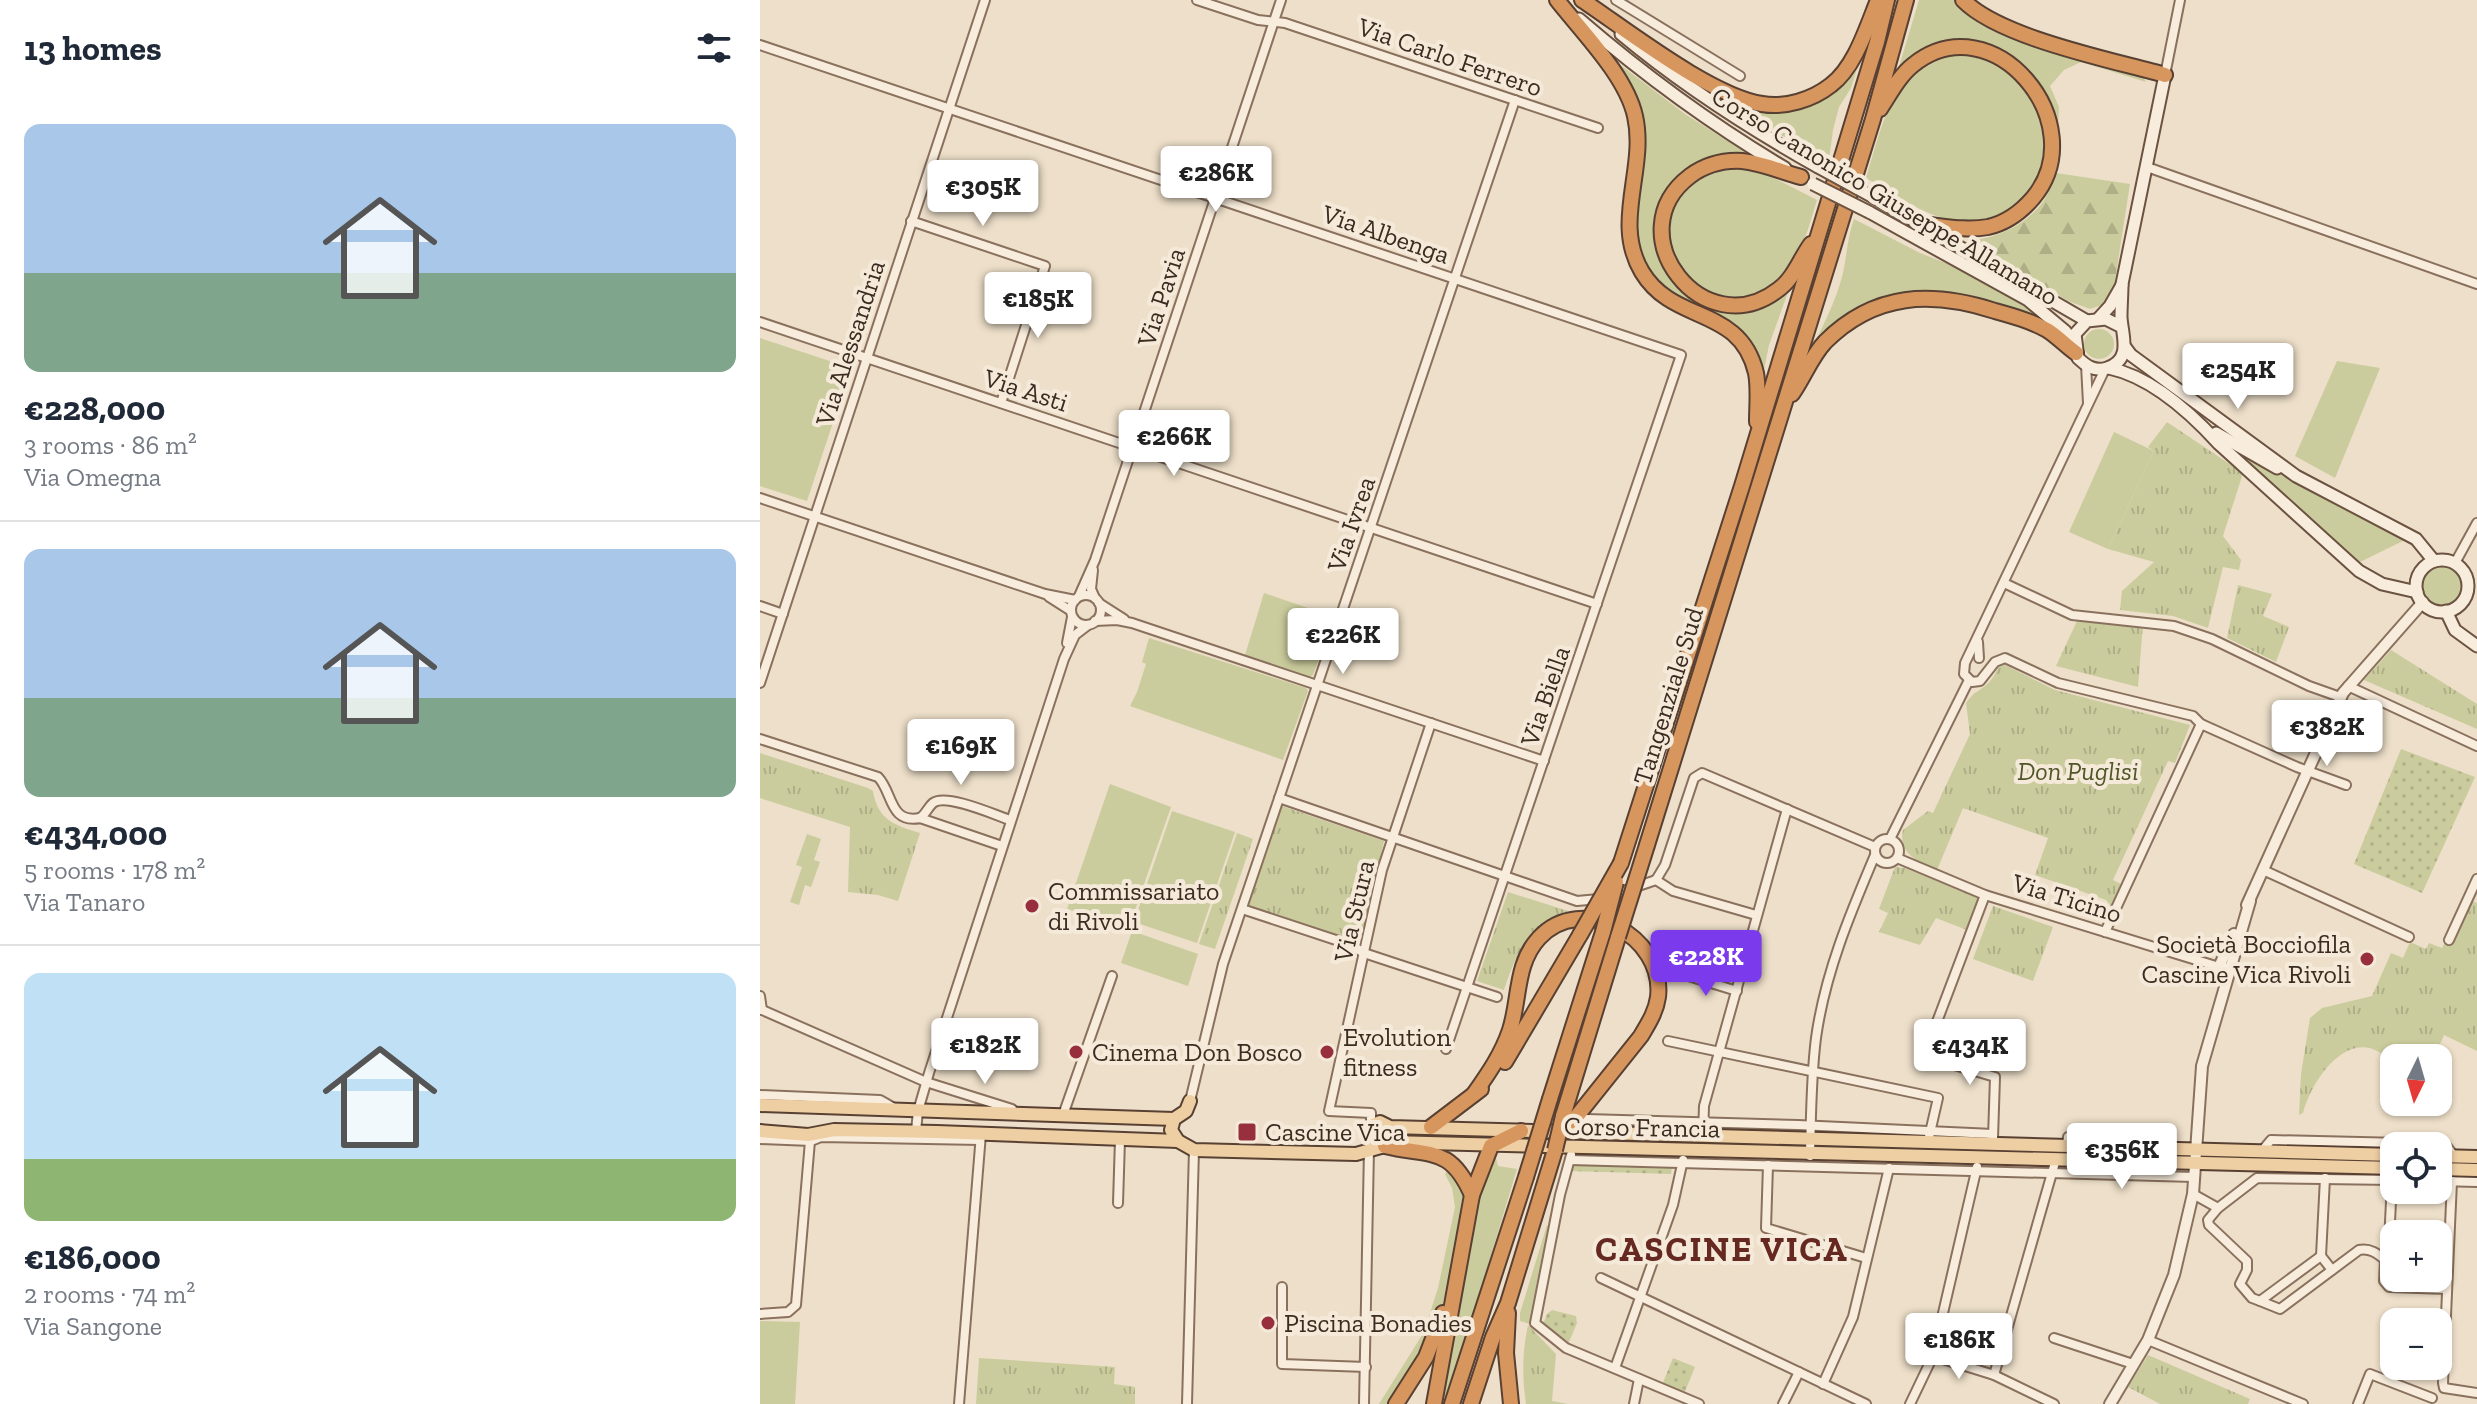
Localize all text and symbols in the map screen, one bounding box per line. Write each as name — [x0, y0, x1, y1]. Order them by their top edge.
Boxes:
street label: Via Carlo Ferrero — [1353, 10, 1546, 104]
icon: filters — [692, 26, 736, 70]
text: 13 homes — [24, 28, 162, 69]
street label: Corso Canonico Giuseppe Allamano — [1706, 80, 2064, 312]
pin: €286K — [1160, 146, 1272, 214]
text: €286K — [1179, 156, 1253, 188]
pin: €305K — [927, 160, 1039, 228]
text: €305K — [945, 170, 1021, 202]
icon: home — [308, 176, 452, 320]
street label: Via Albenga — [1317, 197, 1454, 271]
street label: Via Pavia — [1130, 243, 1192, 351]
street label: Via Alessandria — [808, 256, 892, 431]
pin: €185K — [982, 272, 1094, 340]
text: €185K — [1002, 282, 1074, 314]
pin: €254K — [2182, 343, 2294, 411]
text: €254K — [2200, 353, 2276, 385]
street label: Via Asti — [979, 361, 1072, 419]
text: €228,000 — [24, 388, 165, 429]
pin: €266K — [1118, 410, 1230, 478]
text: €266K — [1137, 420, 1211, 452]
text: 3 rooms · 86 m² — [24, 429, 197, 461]
text: Via Omegna — [24, 461, 161, 493]
street label: Via Ivrea — [1320, 472, 1382, 577]
icon: home — [308, 601, 452, 745]
street label: Tangenziale Sud — [1626, 603, 1710, 789]
pin: €226K — [1287, 608, 1399, 676]
text: €226K — [1306, 618, 1380, 650]
street label: Via Biella — [1513, 641, 1577, 751]
pin: €382K — [2271, 700, 2383, 768]
text: €382K — [2290, 710, 2364, 742]
pin: €169K — [905, 719, 1017, 787]
text: €169K — [925, 729, 997, 761]
park label: Don Puglisi — [2017, 755, 2139, 787]
text: €434,000 — [24, 813, 167, 854]
text: 5 rooms · 178 m² — [24, 854, 205, 886]
street label: Via Stura — [1327, 856, 1381, 966]
street label: Via Ticino — [2008, 866, 2125, 930]
place label: Commissariato di Rivoli — [1048, 875, 1219, 937]
text: Via Tanaro — [24, 886, 145, 918]
marker: Commissariato di Rivoli — [1023, 897, 1041, 915]
place label: Società Bocciofila Cascine Vica Rivoli — [2141, 928, 2351, 990]
pin: €228K — [1650, 930, 1762, 998]
text: €228K — [1669, 940, 1743, 972]
marker: Società Bocciofila Cascine Vica Rivoli — [2358, 950, 2376, 968]
pin: €182K — [929, 1018, 1041, 1086]
pin: €434K — [1914, 1019, 2026, 1087]
place label: Evolution fitness — [1343, 1021, 1451, 1083]
icon: home — [308, 1025, 452, 1169]
text: €182K — [949, 1028, 1021, 1060]
text: €434K — [1932, 1029, 2008, 1061]
place label: Cinema Don Bosco — [1092, 1036, 1302, 1068]
marker: Cinema Don Bosco — [1067, 1043, 1085, 1061]
marker: Evolution fitness — [1318, 1043, 1336, 1061]
north arrow — [2380, 1044, 2452, 1116]
map controls — [2380, 1044, 2452, 1380]
street label: Corso Francia — [1564, 1110, 1721, 1144]
place label: Cascine Vica — [1265, 1116, 1406, 1148]
marker: Cascine Vica — [1236, 1121, 1258, 1143]
pin: €356K — [2066, 1123, 2178, 1191]
button: locate — [2380, 1132, 2452, 1204]
text: €356K — [2085, 1133, 2159, 1165]
button: + — [2380, 1220, 2452, 1292]
district label: CASCINE VICA — [1595, 1229, 1849, 1270]
text: €186,000 — [24, 1237, 161, 1278]
text: 2 rooms · 74 m² — [24, 1278, 195, 1310]
place label: Piscina Bonadies — [1284, 1307, 1472, 1339]
button: − — [2380, 1308, 2452, 1380]
text: Via Sangone — [24, 1310, 162, 1342]
pin: €186K — [1903, 1313, 2015, 1381]
marker: Piscina Bonadies — [1259, 1314, 1277, 1332]
text: €186K — [1923, 1323, 1995, 1355]

